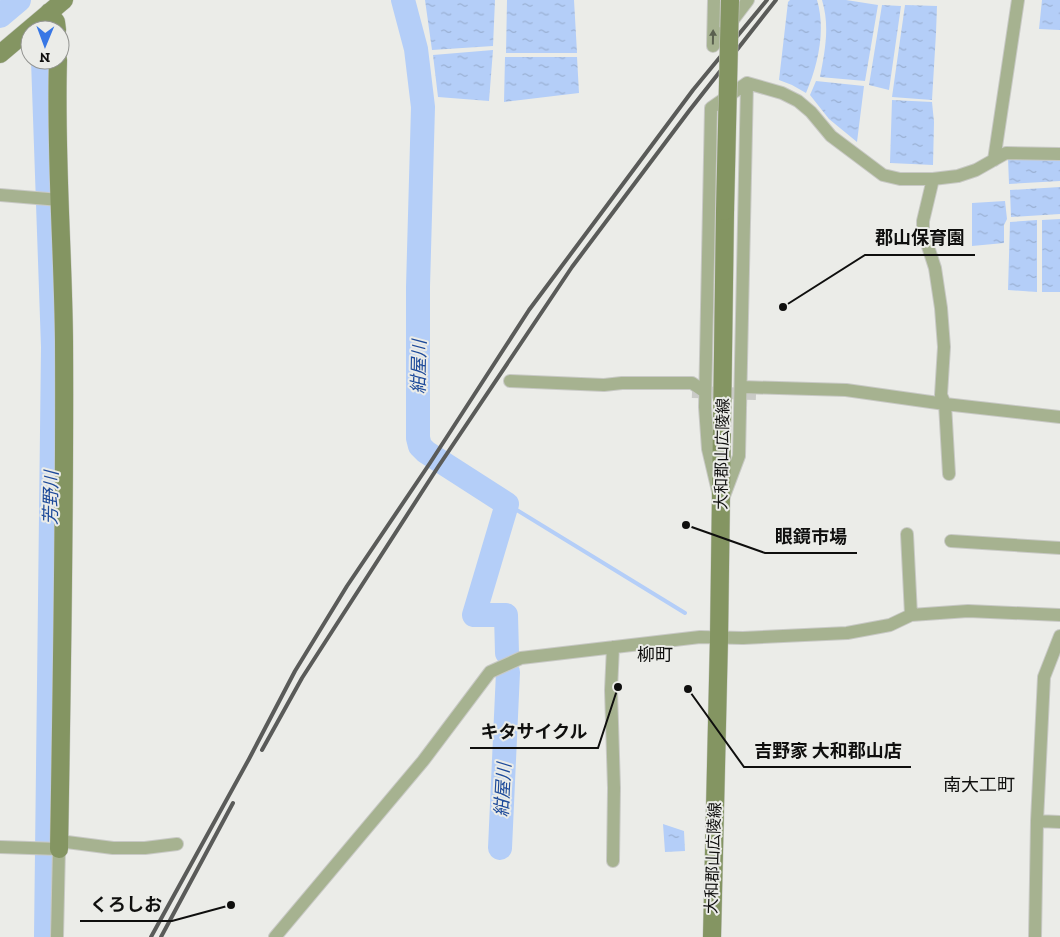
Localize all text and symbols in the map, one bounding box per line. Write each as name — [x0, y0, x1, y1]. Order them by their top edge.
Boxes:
north arrow — [20, 20, 70, 70]
one-way arrow — [709, 28, 717, 44]
text: N — [39, 49, 50, 66]
callout: 郡山保育園 — [865, 222, 975, 255]
text: 郡山保育園 — [875, 227, 965, 249]
water label: 紺屋川 — [408, 338, 431, 394]
street label: 大和郡山広陵線 — [712, 398, 732, 510]
water label: 芳野川 — [40, 469, 63, 525]
callout: 眼鏡市場 — [765, 520, 857, 553]
text: 眼鏡市場 — [775, 526, 847, 548]
district label: 柳町 — [637, 644, 673, 666]
callout: キタサイクル — [470, 715, 598, 748]
text: キタサイクル — [480, 721, 588, 743]
callout: 吉野家 大和郡山店 — [744, 734, 911, 767]
text: 吉野家 大和郡山店 — [754, 740, 902, 762]
water label: 紺屋川 — [491, 760, 516, 818]
district label: 南大工町 — [943, 774, 1015, 796]
street label: 大和郡山広陵線 — [702, 802, 724, 914]
callout: くろしお — [80, 888, 172, 921]
text: くろしお — [90, 894, 162, 916]

